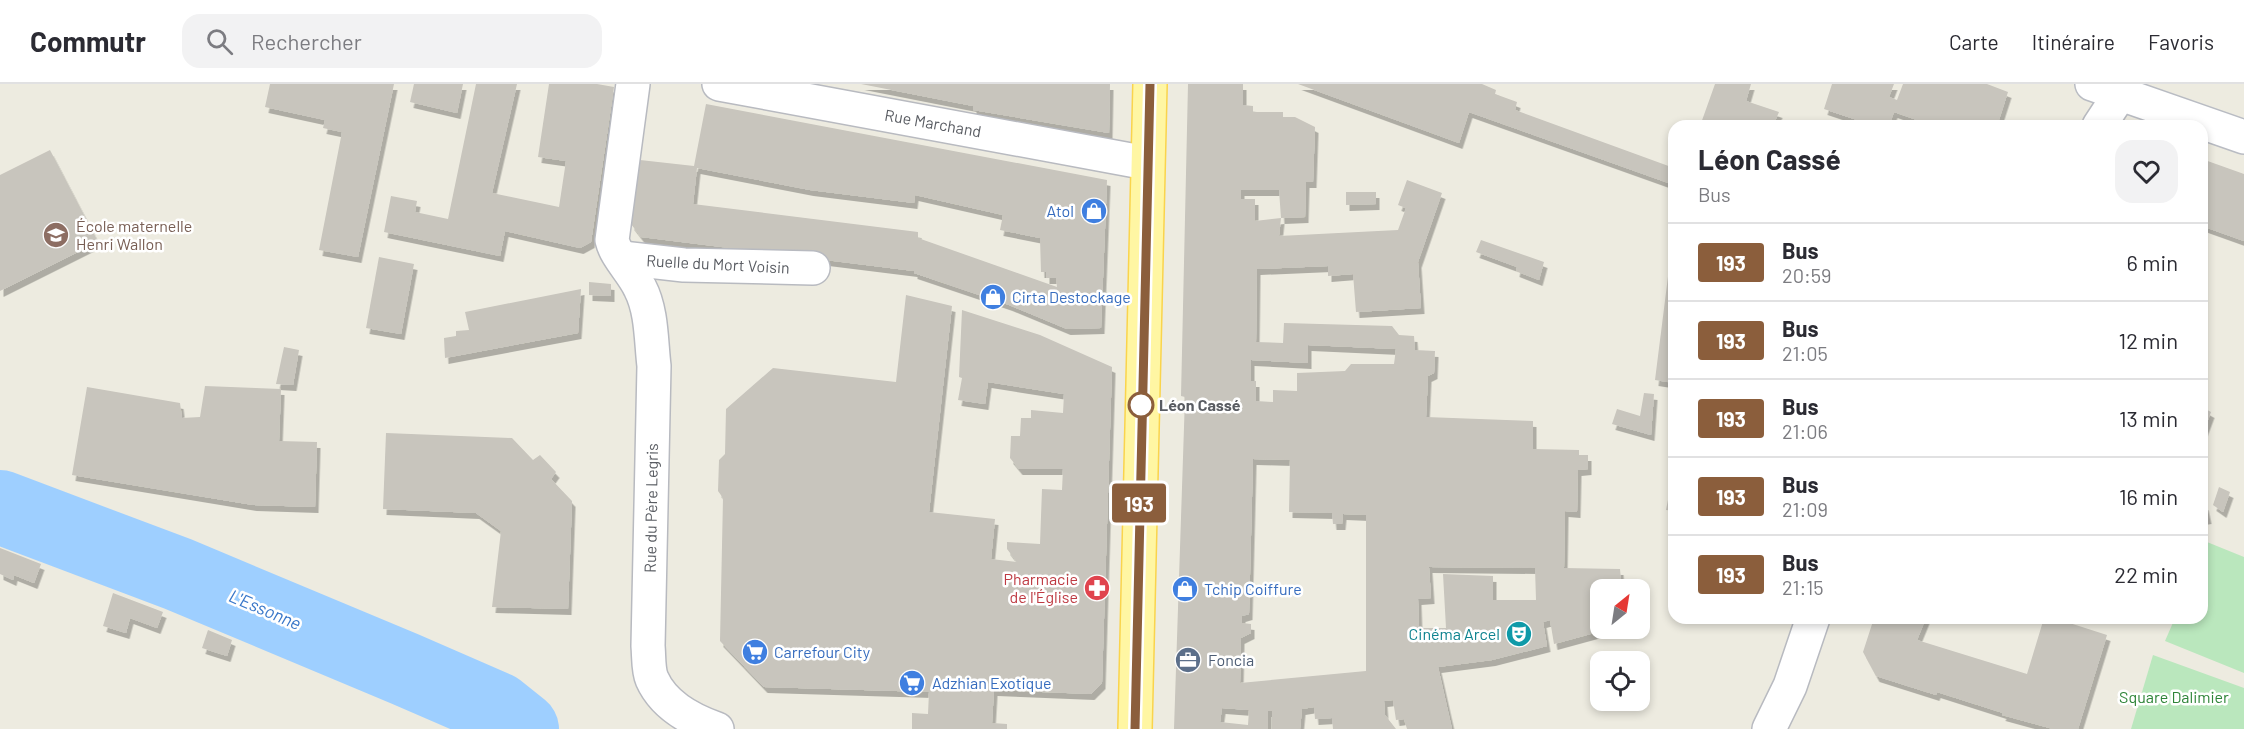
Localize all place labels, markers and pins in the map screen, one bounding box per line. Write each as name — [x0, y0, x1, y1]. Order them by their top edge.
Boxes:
shop icon: Atol — [1079, 196, 1109, 226]
place label: Atol — [1046, 201, 1074, 220]
place label: École maternelle Henri Wallon — [76, 216, 192, 253]
school or university icon: École maternelle Henri Wallon — [41, 220, 71, 250]
shop icon: Cirta Destockage — [978, 282, 1008, 312]
place label: Cirta Destockage — [1012, 287, 1131, 306]
marker: Léon Cassé — [1128, 392, 1154, 418]
place label: Léon Cassé — [1159, 395, 1241, 414]
place label: Pharmacie de l'Église — [1004, 569, 1078, 606]
pharmacy icon: Pharmacie de l'Église — [1082, 573, 1112, 603]
shop icon: Tchip Coiffure — [1170, 574, 1200, 604]
place label: Tchip Coiffure — [1204, 579, 1302, 598]
theatre icon: Cinéma Arcel — [1504, 619, 1534, 649]
place label: Cinéma Arcel — [1409, 624, 1500, 643]
supermarket icon: Carrefour City — [740, 637, 770, 667]
place label: Carrefour City — [774, 642, 871, 661]
office icon: Foncia — [1173, 645, 1203, 675]
place label: Foncia — [1208, 650, 1254, 669]
supermarket icon: Adzhian Exotique — [897, 668, 927, 698]
place label: Adzhian Exotique — [932, 673, 1052, 692]

